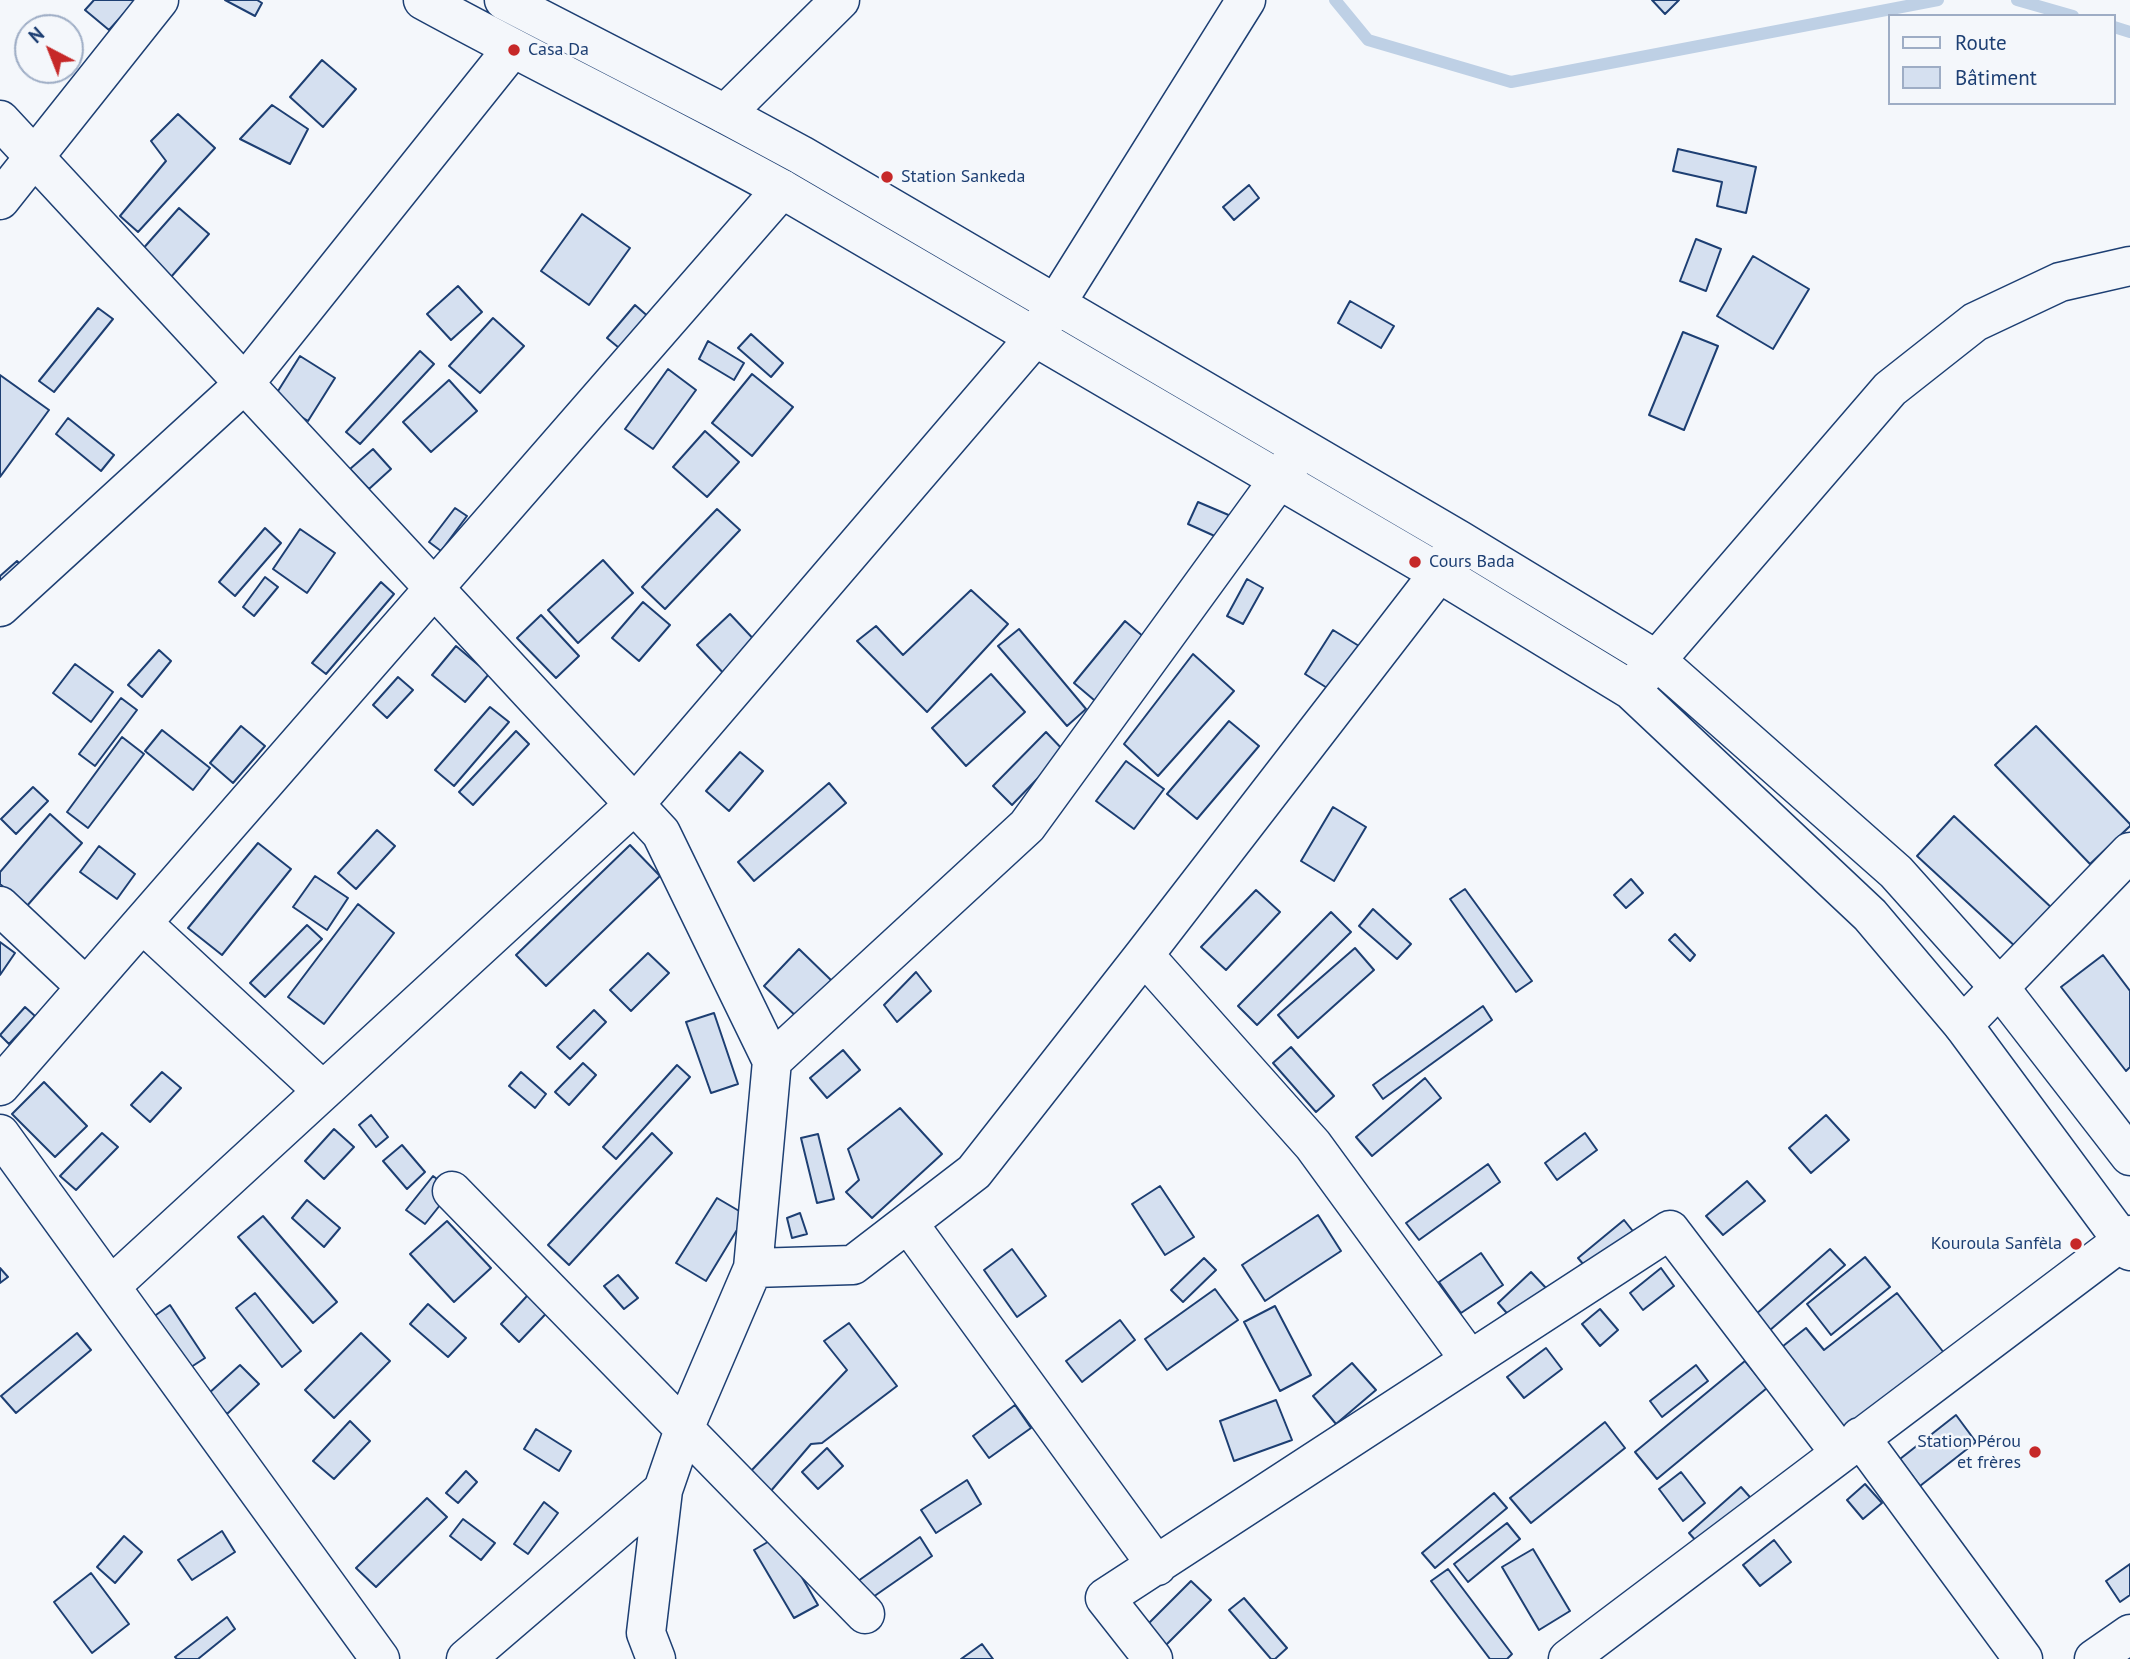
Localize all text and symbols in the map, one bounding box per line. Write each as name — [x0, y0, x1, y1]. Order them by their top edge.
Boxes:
north arrow — [14, 14, 84, 84]
legend — [1888, 14, 2116, 105]
text: N — [24, 22, 49, 48]
text: Route — [1955, 29, 2007, 56]
place label: Casa Da — [528, 39, 589, 61]
marker: Casa Da — [506, 42, 522, 58]
text: Bâtiment — [1955, 64, 2037, 91]
place label: Station Sankeda — [901, 166, 1025, 188]
marker: Station Sankeda — [879, 169, 895, 185]
place label: Cours Bada — [1429, 551, 1515, 573]
marker: Cours Bada — [1407, 554, 1423, 570]
place label: Kouroula Sanfèla — [1931, 1233, 2062, 1255]
marker: Kouroula Sanfèla — [2068, 1236, 2084, 1252]
place label: Station Pérou et frères — [1917, 1431, 2021, 1474]
marker: Station Pérou et frères — [2027, 1444, 2043, 1460]

